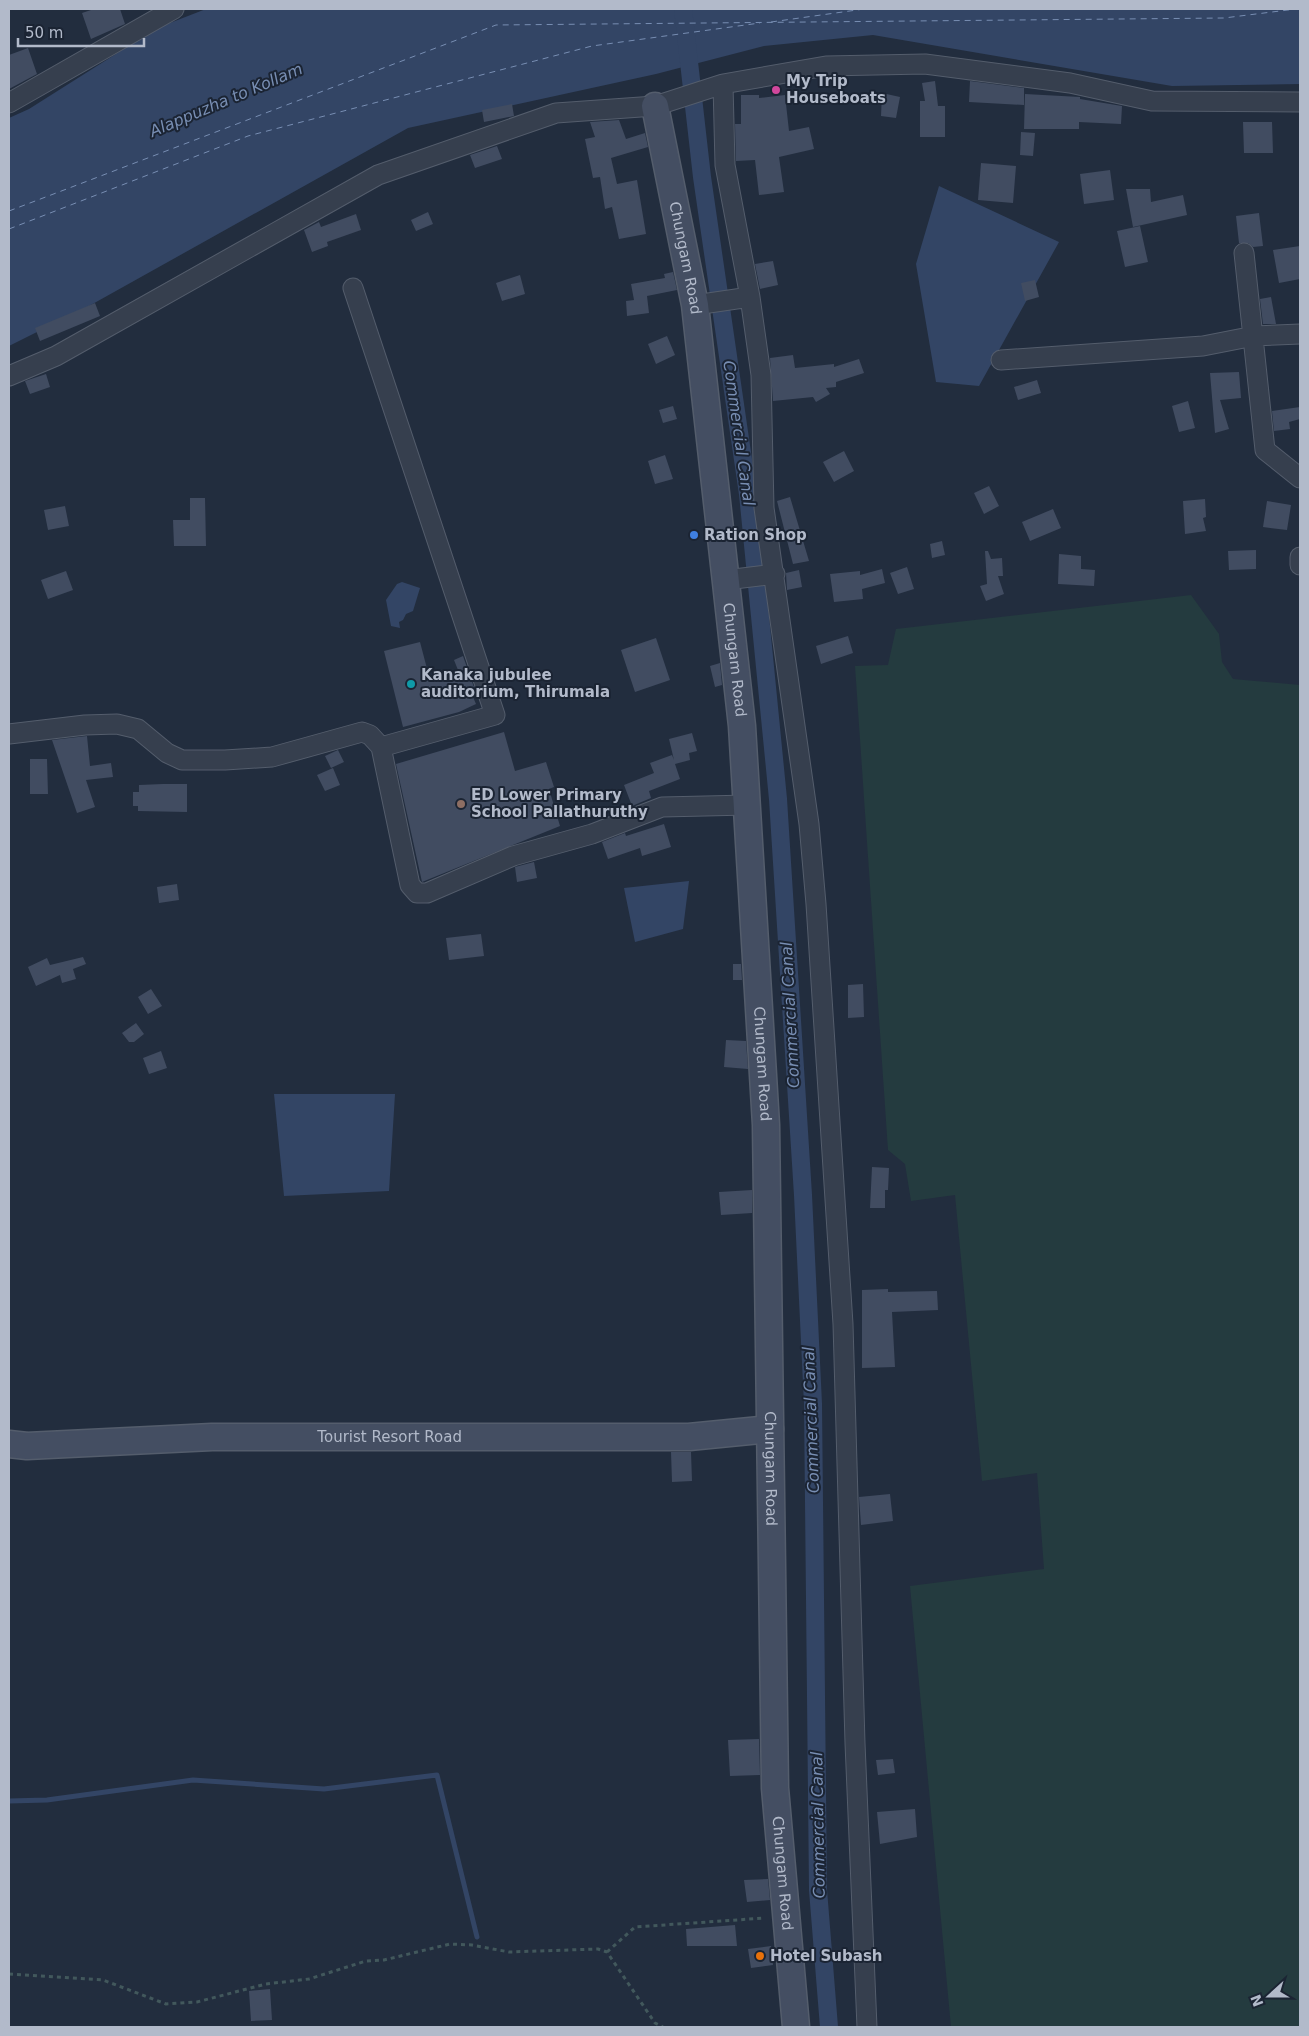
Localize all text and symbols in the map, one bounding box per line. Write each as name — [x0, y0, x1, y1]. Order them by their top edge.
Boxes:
scale bar — [18, 15, 144, 47]
text: 50 m — [25, 24, 63, 42]
water label: Alappuzha to Kollam — [146, 59, 305, 141]
place label: My Trip Houseboats — [786, 72, 886, 107]
marker: My Trip Houseboats — [770, 84, 782, 96]
street label: Chungam Road — [665, 200, 705, 315]
water label: Commercial Canal — [719, 359, 759, 507]
place label: Ration Shop — [704, 526, 807, 544]
marker: Ration Shop — [688, 529, 700, 541]
street label: Chungam Road — [719, 602, 750, 718]
place label: Kanaka jubulee auditorium, Thirumala — [421, 666, 610, 701]
marker: Kanaka jubulee auditorium, Thirumala — [405, 678, 417, 690]
place label: ED Lower Primary School Pallathuruthy — [471, 786, 648, 821]
marker: ED Lower Primary School Pallathuruthy — [455, 798, 467, 810]
water label: Commercial Canal — [777, 941, 803, 1089]
street label: Chungam Road — [750, 1006, 775, 1122]
water label: Commercial Canal — [799, 1346, 823, 1494]
street label: Chungam Road — [761, 1411, 780, 1526]
street label: Tourist Resort Road — [316, 1428, 462, 1446]
water label: Commercial Canal — [807, 1751, 829, 1898]
street label: Chungam Road — [769, 1815, 796, 1931]
place label: Hotel Subash — [770, 1947, 883, 1965]
marker: Hotel Subash — [754, 1950, 766, 1962]
north arrow — [1244, 1971, 1294, 2021]
text: N — [1247, 1992, 1266, 2009]

